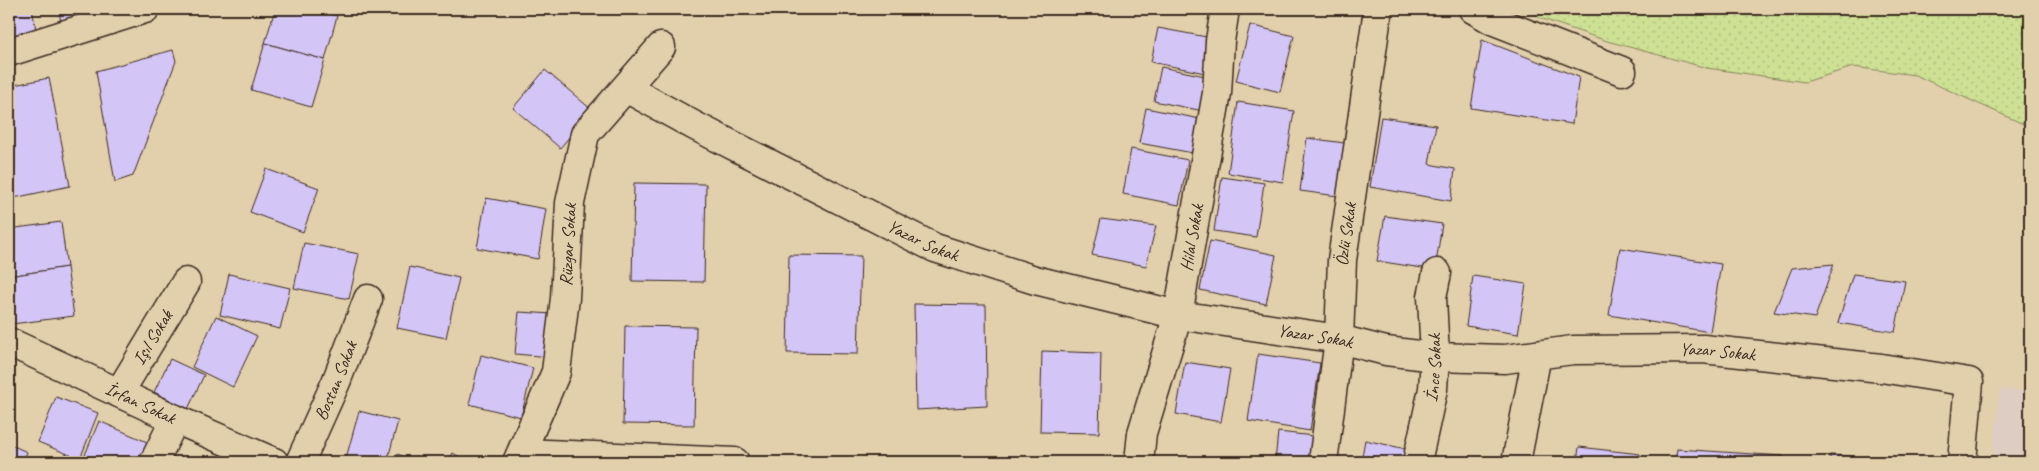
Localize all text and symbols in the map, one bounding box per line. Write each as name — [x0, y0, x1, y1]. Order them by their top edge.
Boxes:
street label: Özlü Sokak — [1331, 200, 1361, 267]
street label: Rüzgar Sokak — [555, 201, 581, 287]
street label: Hilal Sokak — [1175, 201, 1208, 273]
street label: Yazar Sokak — [884, 215, 962, 266]
street label: Işıl Sokak — [128, 305, 178, 368]
street label: Yazar Sokak — [1276, 319, 1356, 353]
street label: İnce Sokak — [1420, 332, 1446, 404]
street label: Bostan Sokak — [309, 336, 362, 424]
street label: Yazar Sokak — [1680, 338, 1758, 366]
street label: İrfan Sokak — [102, 377, 180, 429]

